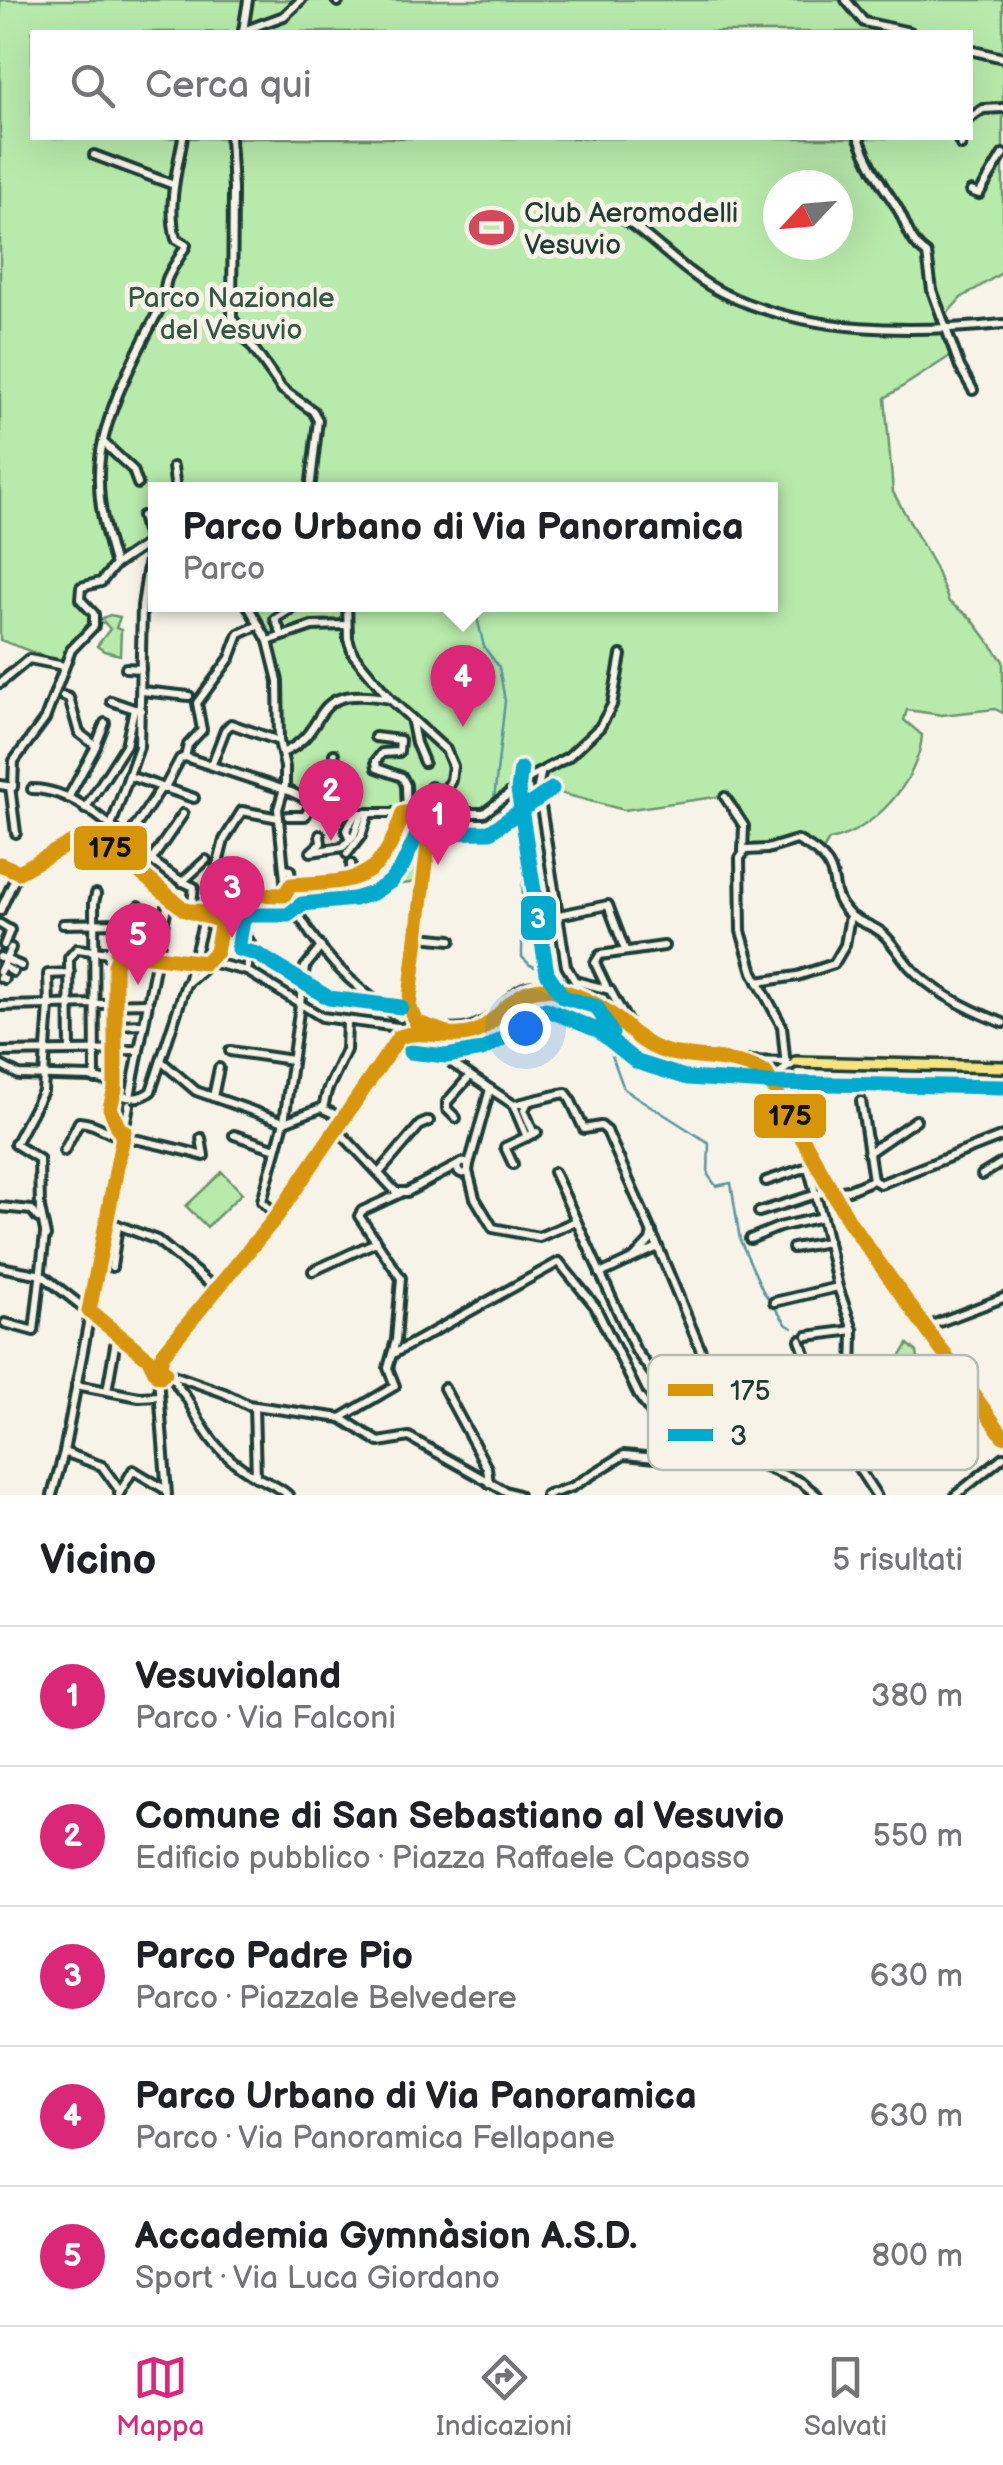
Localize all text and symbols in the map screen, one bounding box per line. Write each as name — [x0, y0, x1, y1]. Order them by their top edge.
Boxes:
search box — [30, 30, 973, 140]
icon: search — [65, 58, 120, 113]
text: Cerca qui — [145, 63, 312, 108]
north arrow — [763, 170, 853, 260]
place label: Club Aeromodelli Vesuvio — [524, 197, 738, 262]
sports icon: Club Aeromodelli Vesuvio — [467, 204, 515, 252]
park label: Parco Nazionale del Vesuvio — [127, 282, 335, 347]
popup — [148, 482, 778, 612]
text: Parco Urbano di Via Panoramica — [182, 505, 744, 550]
text: Parco — [182, 550, 265, 589]
pin: 4 — [430, 644, 496, 727]
pin: 2 — [298, 758, 364, 841]
pin: 1 — [406, 782, 470, 865]
line badge: 175 — [72, 824, 149, 872]
text: 175 — [88, 832, 132, 865]
pin: 3 — [200, 856, 264, 938]
line badge: 3 — [519, 894, 558, 942]
pin: 5 — [106, 902, 170, 985]
text: 3 — [530, 903, 546, 936]
your location — [500, 1003, 551, 1054]
line badge: 175 — [752, 1092, 828, 1140]
text: 175 — [768, 1100, 812, 1133]
legend — [648, 1355, 978, 1470]
text: 175 — [730, 1375, 771, 1408]
text: 3 — [730, 1420, 747, 1453]
text: Vicino — [40, 1535, 156, 1586]
text: 5 risultati — [832, 1541, 963, 1580]
text: Vesuvioland — [135, 1654, 341, 1699]
text: 1 — [66, 1677, 79, 1716]
text: 380 m — [871, 1677, 963, 1716]
text: Parco · Via Falconi — [135, 1699, 396, 1738]
text: Comune di San Sebastiano al Vesuvio — [135, 1794, 784, 1839]
text: 2 — [63, 1817, 82, 1856]
text: 550 m — [872, 1817, 963, 1856]
text: Edificio pubblico · Piazza Raffaele Capasso — [135, 1839, 750, 1878]
text: Parco Padre Pio — [135, 1934, 413, 1979]
text: 3 — [63, 1957, 82, 1996]
text: 630 m — [870, 1957, 963, 1996]
text: Parco · Piazzale Belvedere — [135, 1979, 517, 2018]
text: Parco Urbano di Via Panoramica — [135, 2074, 697, 2119]
text: 4 — [63, 2097, 82, 2136]
text: 630 m — [870, 2097, 963, 2136]
text: Parco · Via Panoramica Fellapane — [135, 2119, 615, 2158]
text: Accademia Gymnàsion A.S.D. — [135, 2214, 637, 2259]
text: 5 — [63, 2237, 82, 2276]
text: 800 m — [872, 2237, 963, 2276]
text: Sport · Via Luca Giordano — [135, 2259, 500, 2298]
tab: Mappa — [116, 2350, 204, 2443]
tab: Indicazioni — [436, 2350, 572, 2443]
tab: Salvati — [804, 2350, 887, 2443]

